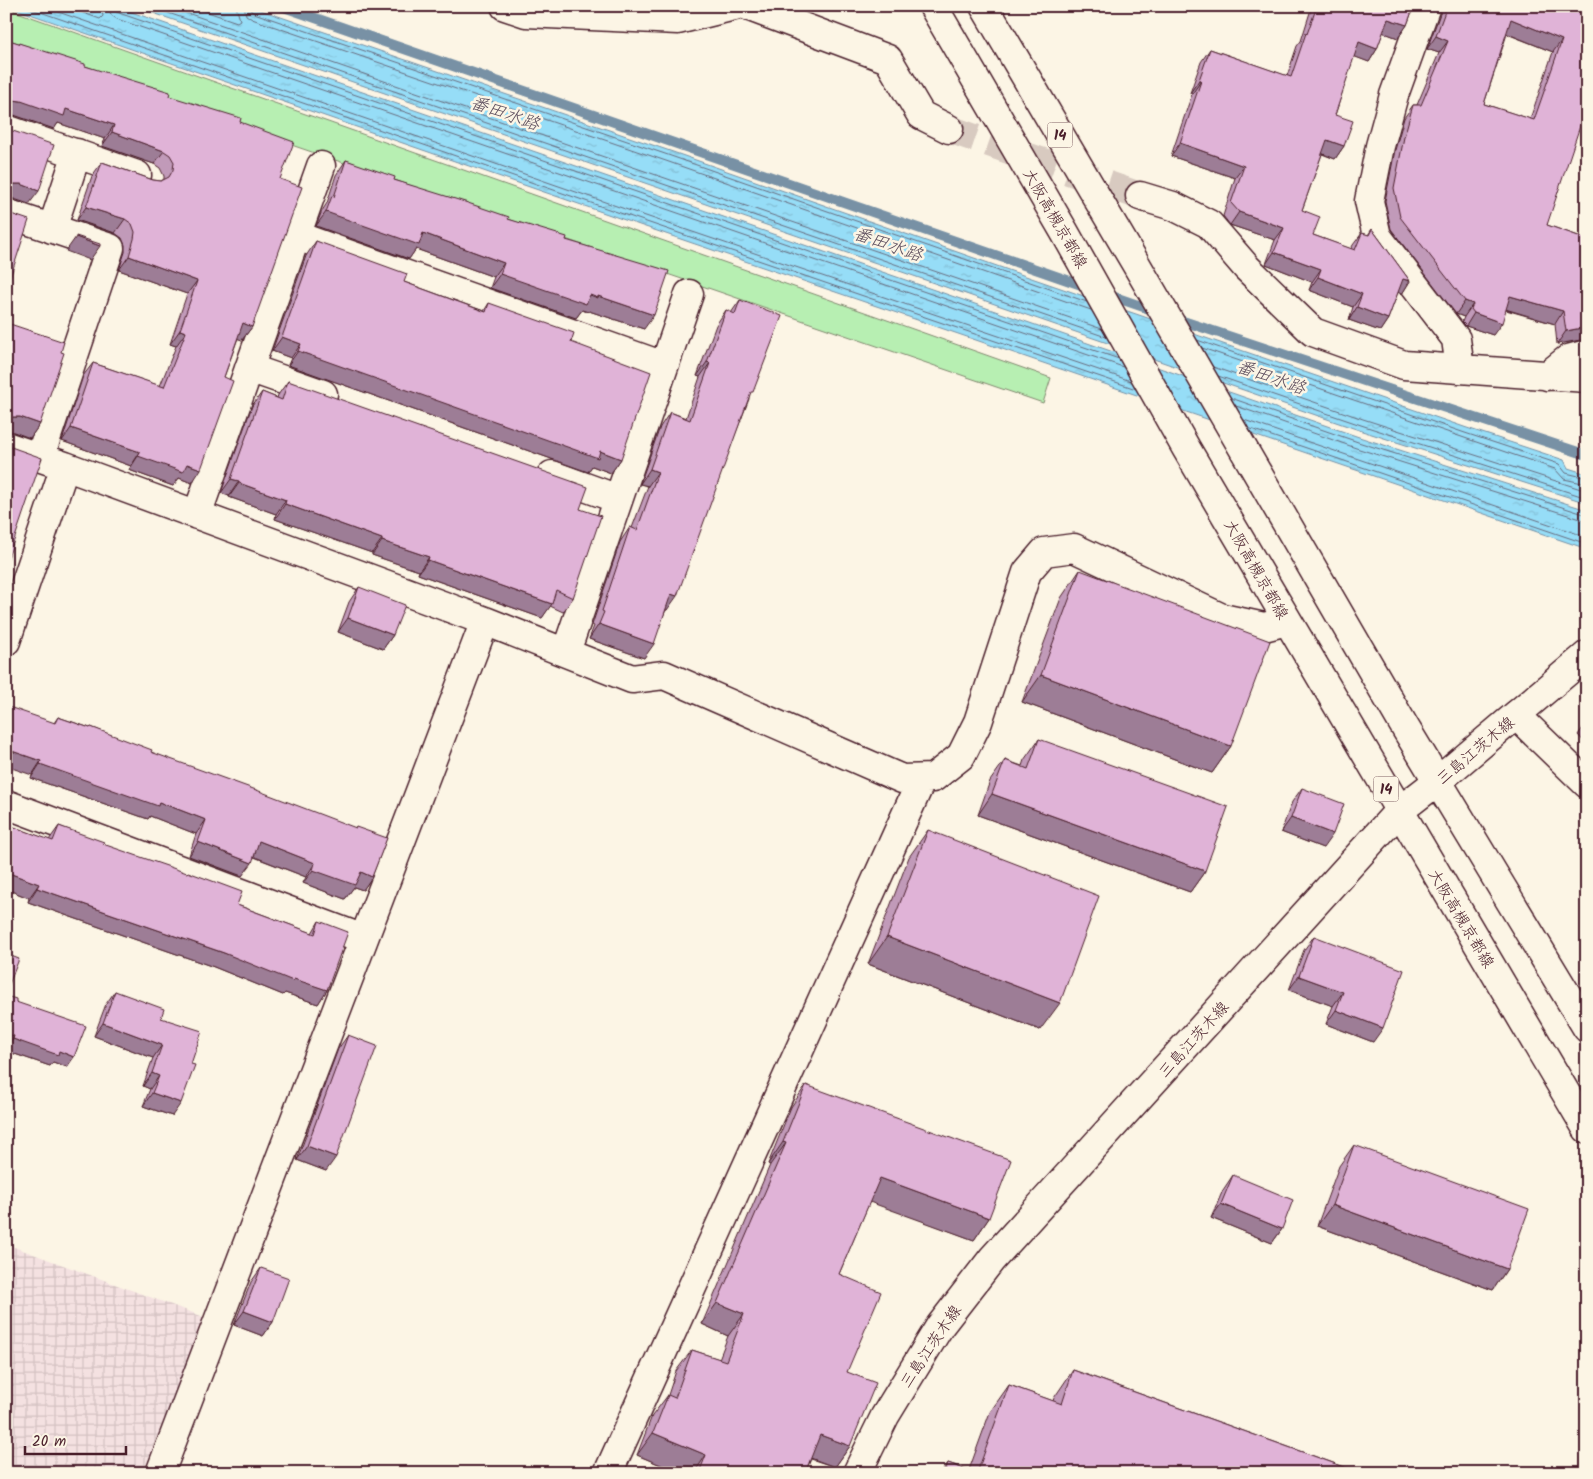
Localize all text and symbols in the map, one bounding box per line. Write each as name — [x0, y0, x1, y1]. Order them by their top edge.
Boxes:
water label: 番田水路 — [466, 89, 544, 140]
road number: 14 — [1048, 122, 1072, 148]
street label: 大阪高槻京都線 — [1016, 164, 1094, 274]
water label: 番田水路 — [849, 220, 927, 271]
water label: 番田水路 — [1232, 353, 1310, 404]
street label: 大阪高槻京都線 — [1217, 515, 1295, 625]
street label: 三島江茨木線 — [1431, 711, 1521, 792]
road number: 14 — [1374, 776, 1398, 802]
street label: 大阪高槻京都線 — [1421, 864, 1500, 973]
street label: 三島江茨木線 — [1153, 996, 1236, 1084]
street label: 三島江茨木線 — [894, 1300, 968, 1394]
scale bar — [25, 1424, 126, 1456]
text: 20 m — [32, 1430, 66, 1454]

